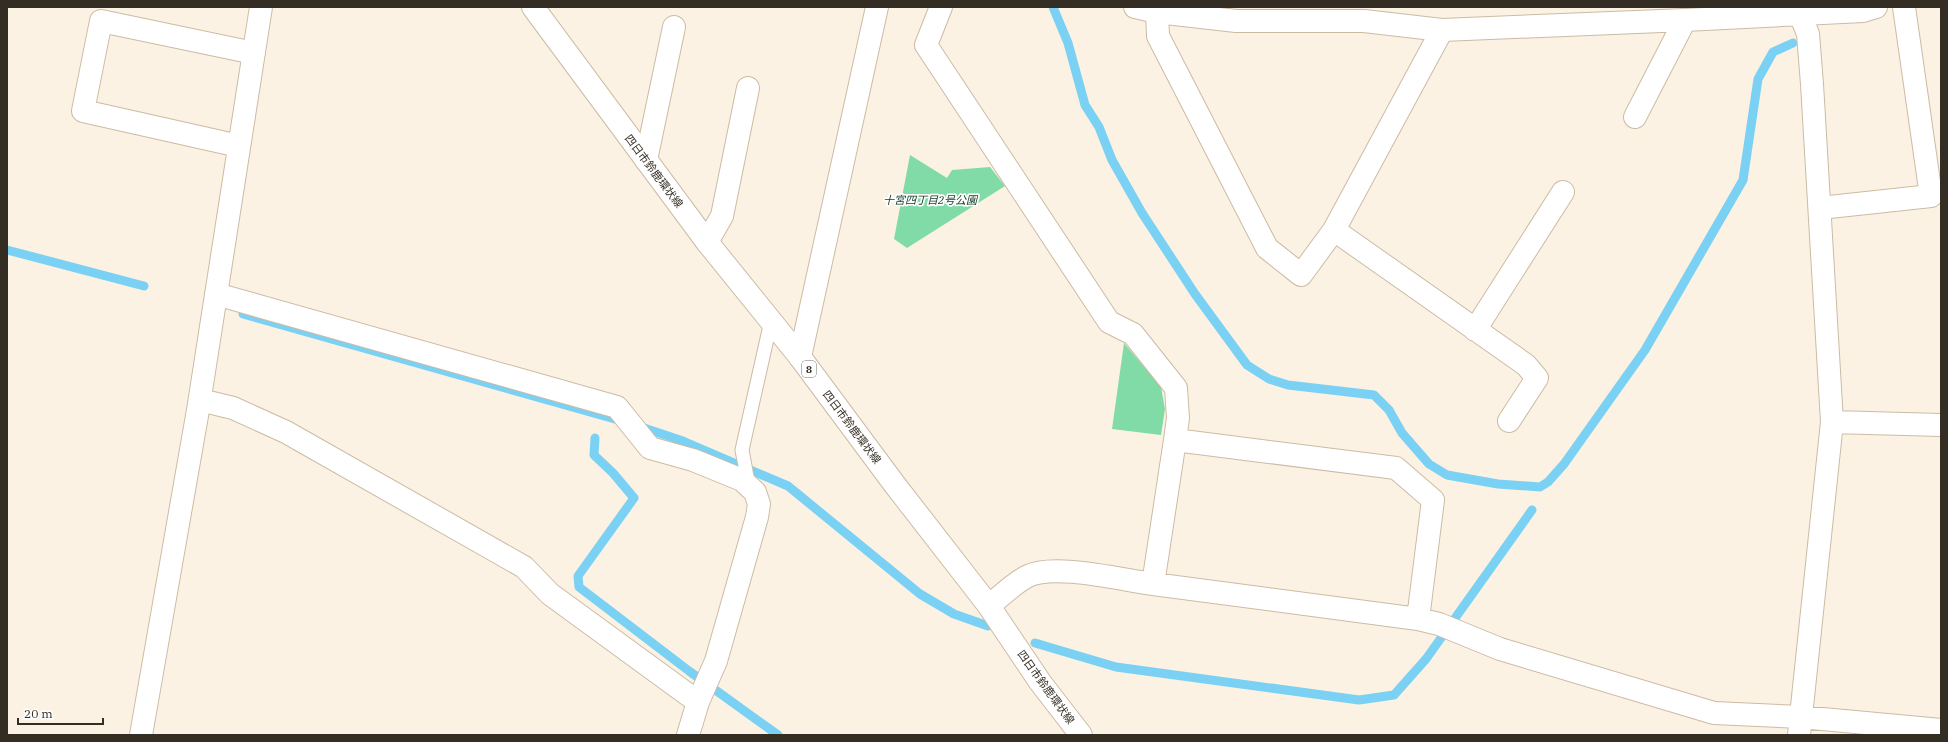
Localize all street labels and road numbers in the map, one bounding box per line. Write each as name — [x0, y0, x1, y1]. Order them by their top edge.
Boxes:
street label: 四日市鈴鹿環状線 — [622, 132, 686, 210]
road number: 8 — [802, 361, 816, 377]
street label: 四日市鈴鹿環状線 — [820, 388, 884, 466]
street label: 四日市鈴鹿環状線 — [1014, 647, 1078, 727]

